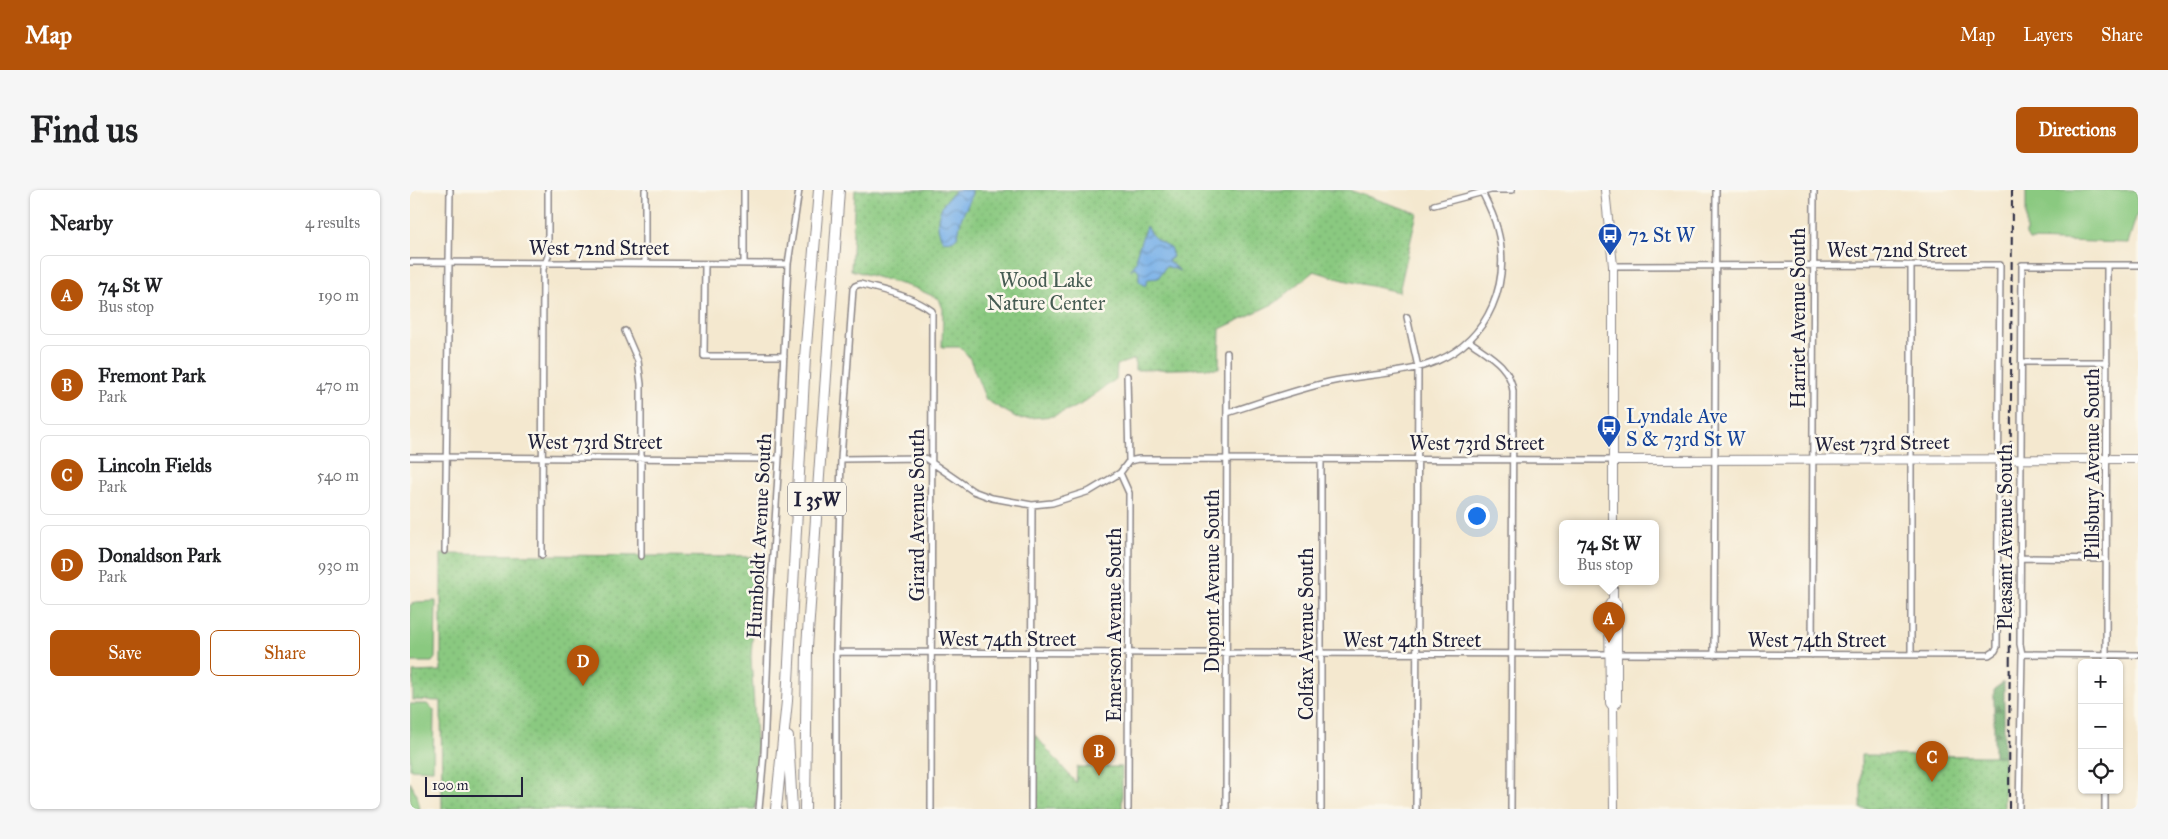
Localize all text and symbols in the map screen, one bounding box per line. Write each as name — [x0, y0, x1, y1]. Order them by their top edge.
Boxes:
text: Map — [25, 20, 72, 50]
text: Map — [1960, 24, 1995, 46]
text: Layers — [2023, 24, 2073, 46]
text: Share — [2101, 24, 2143, 46]
button: Directions — [2016, 107, 2138, 153]
text: Find us — [30, 109, 138, 152]
text: Nearby — [50, 210, 113, 236]
text: 4 results — [305, 213, 360, 232]
bus stop icon: 72 St W — [1597, 222, 1623, 256]
place label: 72 St W — [1628, 223, 1696, 247]
street label: Harriet Avenue South — [1786, 228, 1810, 408]
street label: West 72nd Street — [529, 236, 669, 260]
street label: West 72nd Street — [1827, 238, 1967, 262]
park label: Wood Lake Nature Center — [987, 268, 1106, 315]
text: 74 St W — [98, 274, 162, 297]
text: A — [62, 286, 72, 305]
text: 190 m — [318, 286, 359, 305]
text: Bus stop — [98, 297, 154, 316]
text: Fremont Park — [98, 364, 206, 387]
street label: Pillsbury Avenue South — [2080, 368, 2104, 560]
text: B — [62, 376, 72, 395]
text: 470 m — [316, 376, 359, 395]
text: Park — [98, 387, 127, 406]
place label: Lyndale Ave S & 73rd St W — [1626, 404, 1746, 451]
bus stop icon: Lyndale Ave S & 73rd St W — [1596, 414, 1622, 448]
street label: Girard Avenue South — [905, 429, 929, 601]
street label: West 73rd Street — [527, 430, 663, 454]
street label: West 73rd Street — [1814, 430, 1950, 456]
street label: West 73rd Street — [1409, 431, 1545, 455]
street label: Humboldt Avenue South — [742, 433, 776, 639]
street label: Pleasant Avenue South — [1993, 444, 2017, 630]
text: Lincoln Fields — [98, 454, 212, 477]
text: C — [62, 466, 72, 485]
text: 540 m — [317, 466, 359, 485]
text: Park — [98, 477, 127, 496]
road number: I 35W — [788, 482, 846, 516]
street label: Dupont Avenue South — [1200, 489, 1224, 673]
your location — [1464, 503, 1490, 529]
popup — [1559, 520, 1659, 585]
street label: Emerson Avenue South — [1102, 528, 1126, 722]
text: 74 St W — [1577, 532, 1641, 555]
text: Donaldson Park — [98, 544, 221, 567]
street label: Colfax Avenue South — [1294, 548, 1318, 720]
text: Bus stop — [1577, 555, 1633, 574]
text: D — [61, 556, 73, 575]
text: 930 m — [318, 556, 359, 575]
text: Park — [98, 567, 127, 586]
pin: A — [1593, 602, 1625, 643]
street label: West 74th Street — [938, 627, 1076, 651]
street label: West 74th Street — [1343, 628, 1481, 652]
street label: West 74th Street — [1748, 628, 1886, 652]
button: Save — [50, 630, 200, 676]
button: Share — [210, 630, 360, 676]
pin: D — [567, 645, 599, 686]
map controls — [2078, 659, 2123, 794]
button: + — [2078, 659, 2123, 704]
button: − — [2078, 704, 2123, 749]
pin: B — [1083, 735, 1115, 776]
pin: C — [1916, 741, 1948, 782]
button: locate — [2078, 749, 2123, 794]
scale bar — [425, 774, 522, 797]
text: 100 m — [432, 777, 469, 794]

